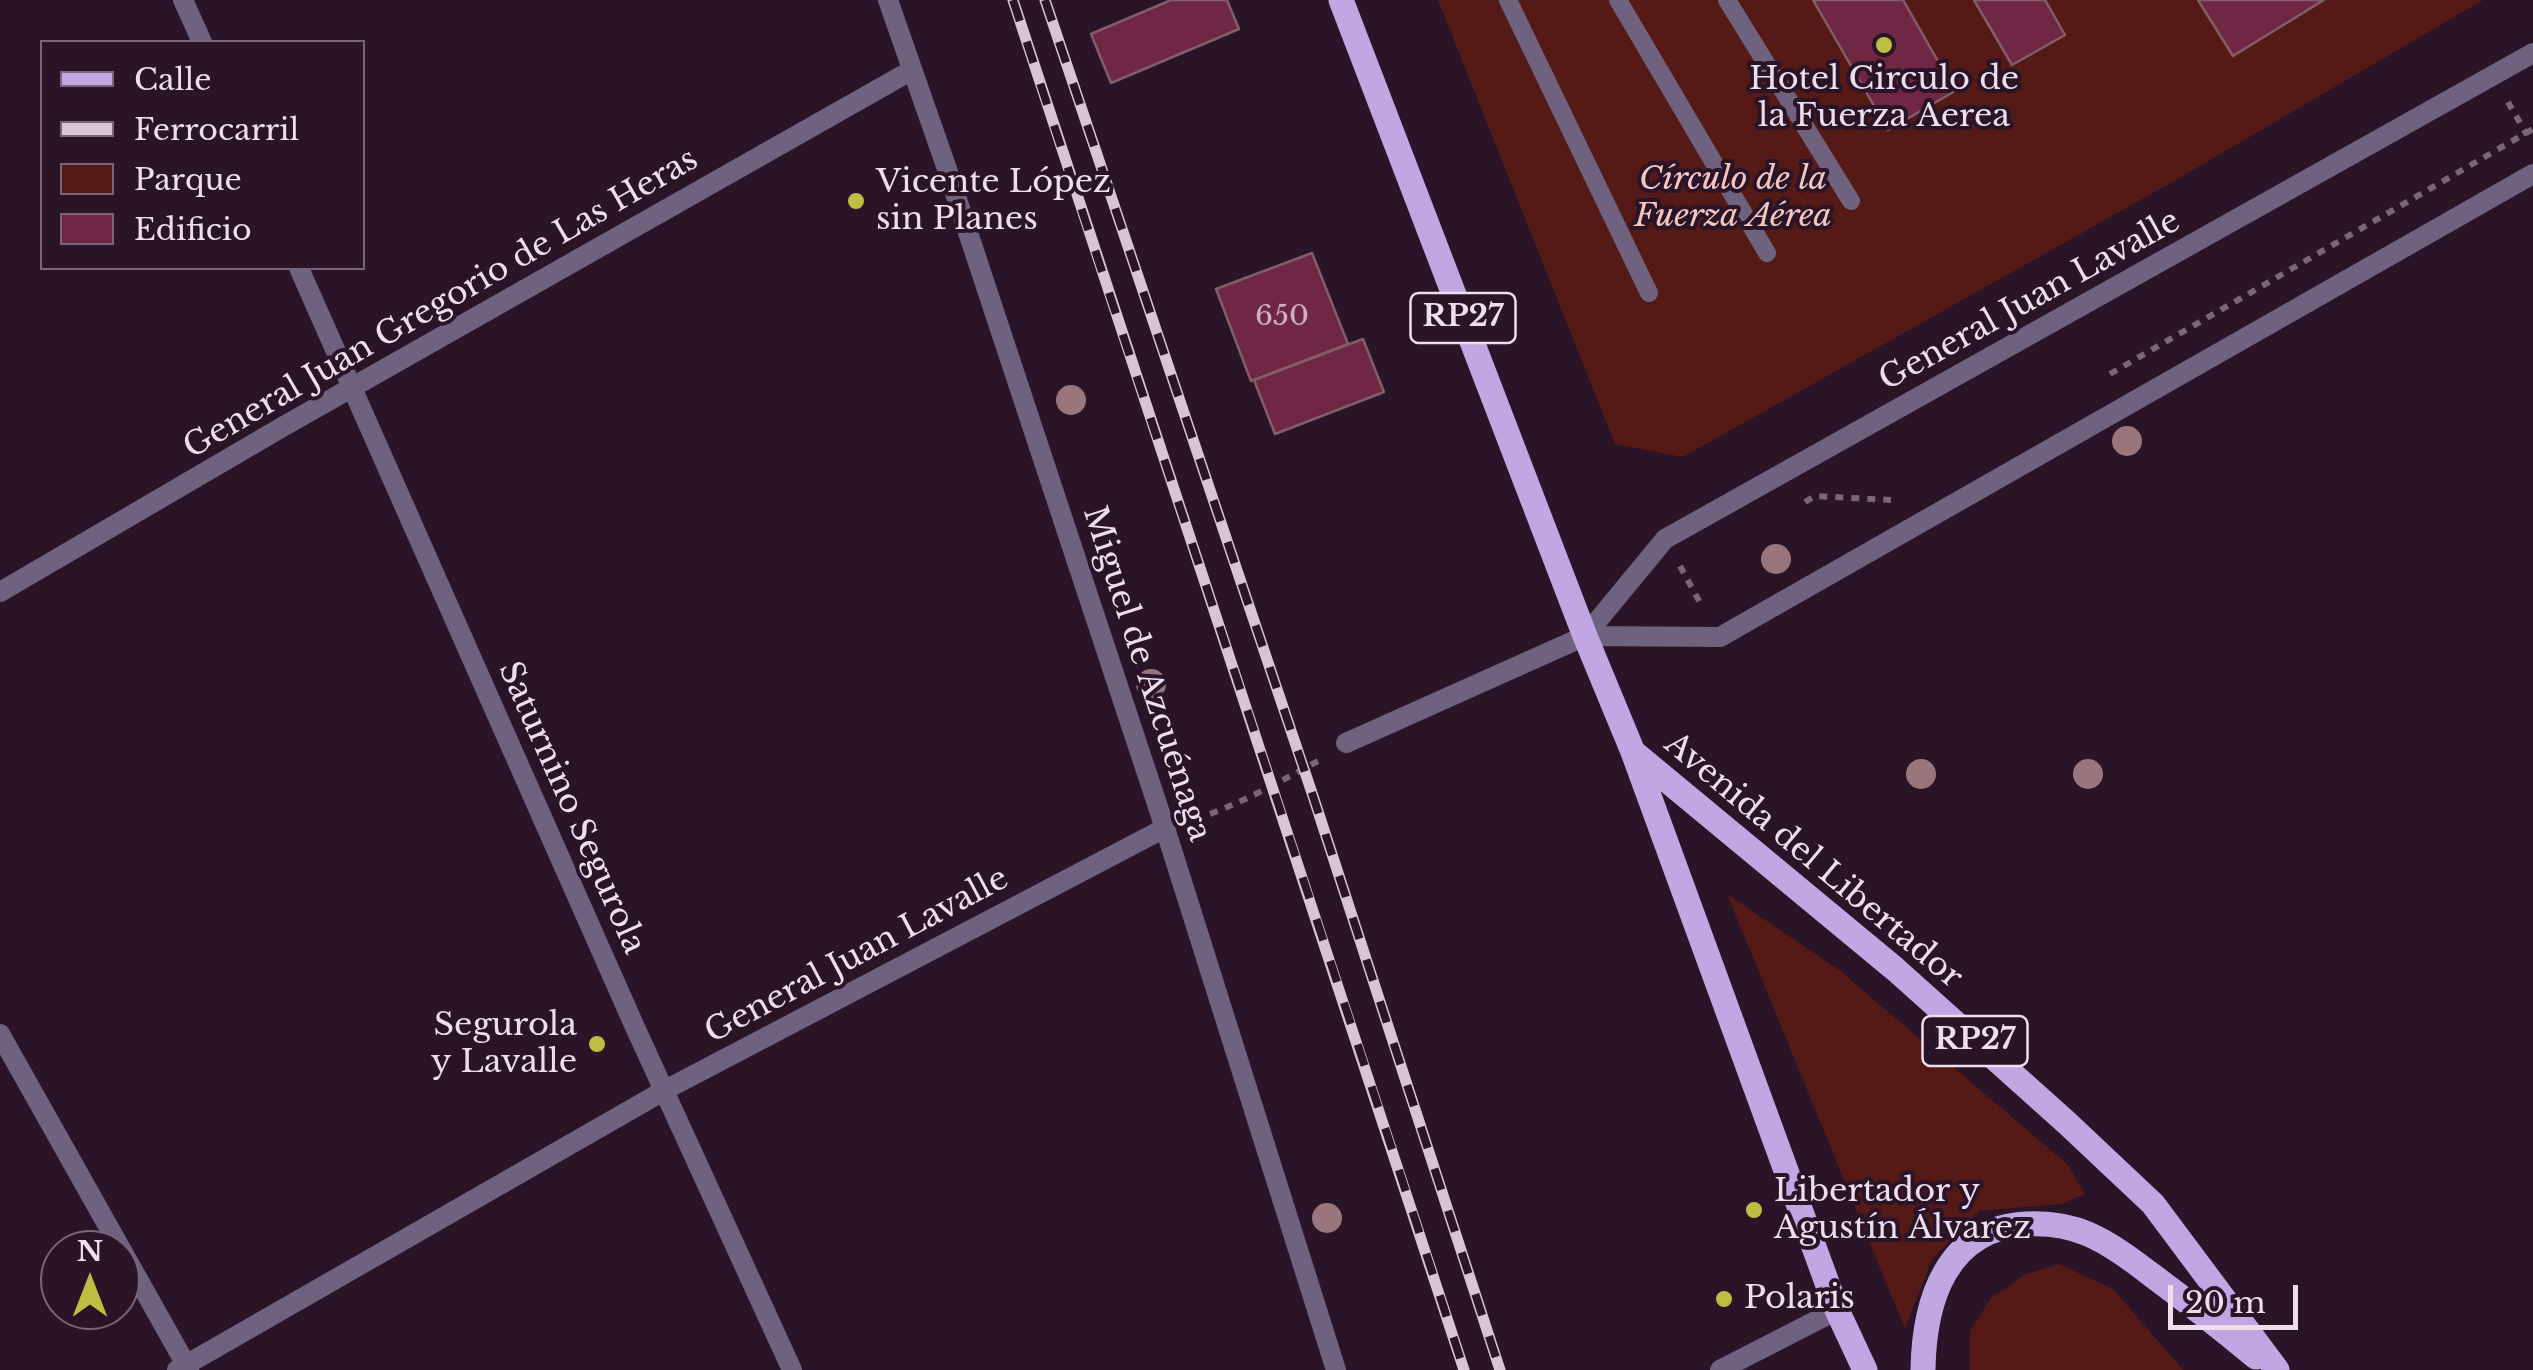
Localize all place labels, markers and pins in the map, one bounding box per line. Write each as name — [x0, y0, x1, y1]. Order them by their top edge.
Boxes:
marker: Hotel Circulo de la Fuerza Aerea — [1873, 34, 1895, 56]
place label: Hotel Circulo de la Fuerza Aerea — [1749, 61, 2019, 136]
place label: Vicente López sin Planes — [876, 164, 1111, 239]
marker: Vicente López sin Planes — [845, 190, 867, 212]
place label: Segurola y Lavalle — [431, 1007, 577, 1082]
marker: Segurola y Lavalle — [586, 1033, 608, 1055]
place label: Libertador y Agustín Álvarez — [1774, 1173, 2031, 1248]
marker: Libertador y Agustín Álvarez — [1743, 1199, 1765, 1221]
place label: Polaris — [1744, 1280, 1855, 1318]
marker: Polaris — [1713, 1288, 1735, 1310]

